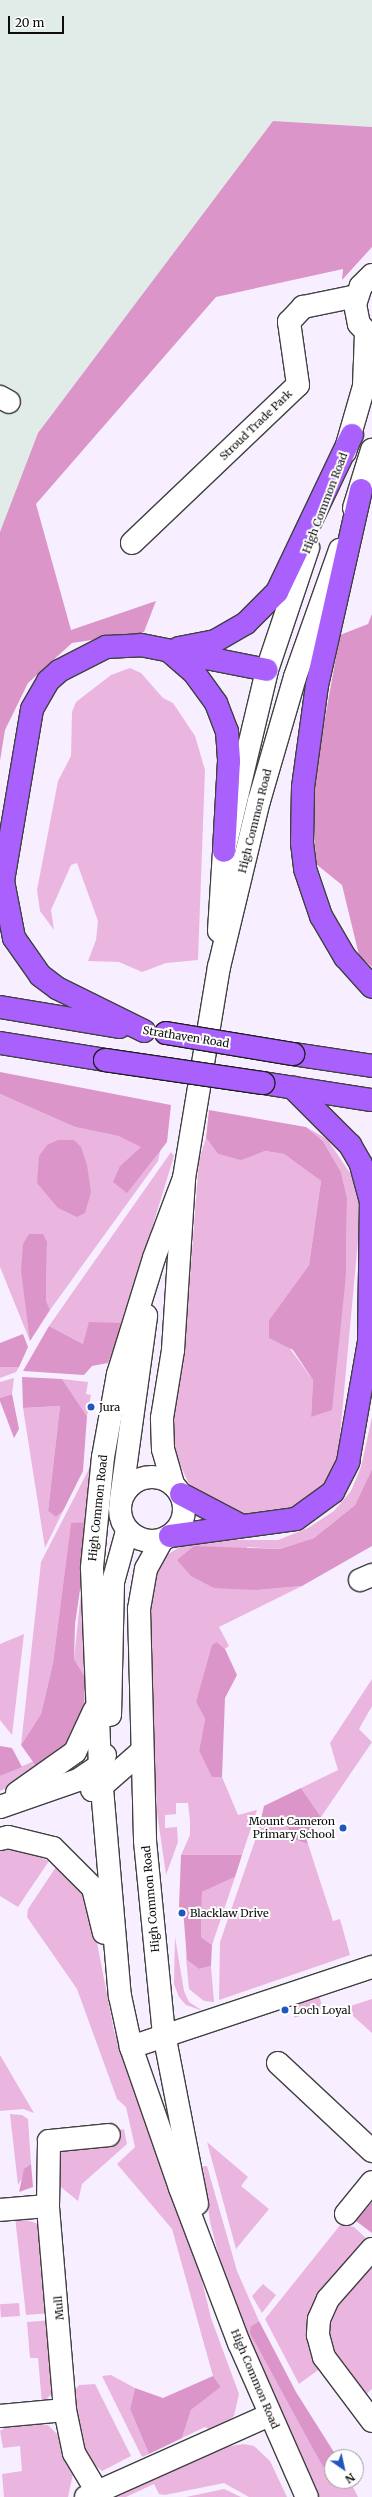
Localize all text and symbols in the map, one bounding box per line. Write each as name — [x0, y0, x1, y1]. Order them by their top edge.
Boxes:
scale bar — [10, 8, 66, 34]
text: 20 m — [15, 15, 44, 30]
street label: Stroud Trade Park — [217, 387, 295, 463]
street label: High Common Road — [300, 451, 350, 555]
street label: High Common Road — [236, 768, 274, 874]
street label: Strathaven Road — [142, 1024, 230, 1050]
place label: Jura — [99, 1400, 120, 1414]
marker: Jura — [86, 1402, 96, 1412]
street label: High Common Road — [86, 1454, 110, 1562]
place label: Mount Cameron Primary School — [249, 1815, 335, 1841]
marker: Mount Cameron Primary School — [338, 1823, 348, 1833]
street label: High Common Road — [140, 1845, 162, 1953]
place label: Blacklaw Drive — [190, 1906, 269, 1920]
marker: Blacklaw Drive — [177, 1908, 187, 1918]
place label: Loch Loyal — [293, 2003, 351, 2017]
marker: Loch Loyal — [280, 2005, 290, 2015]
street label: Mull — [51, 2295, 67, 2321]
street label: High Common Road — [228, 2327, 282, 2431]
north arrow — [324, 2449, 364, 2489]
text: N — [343, 2470, 358, 2486]

